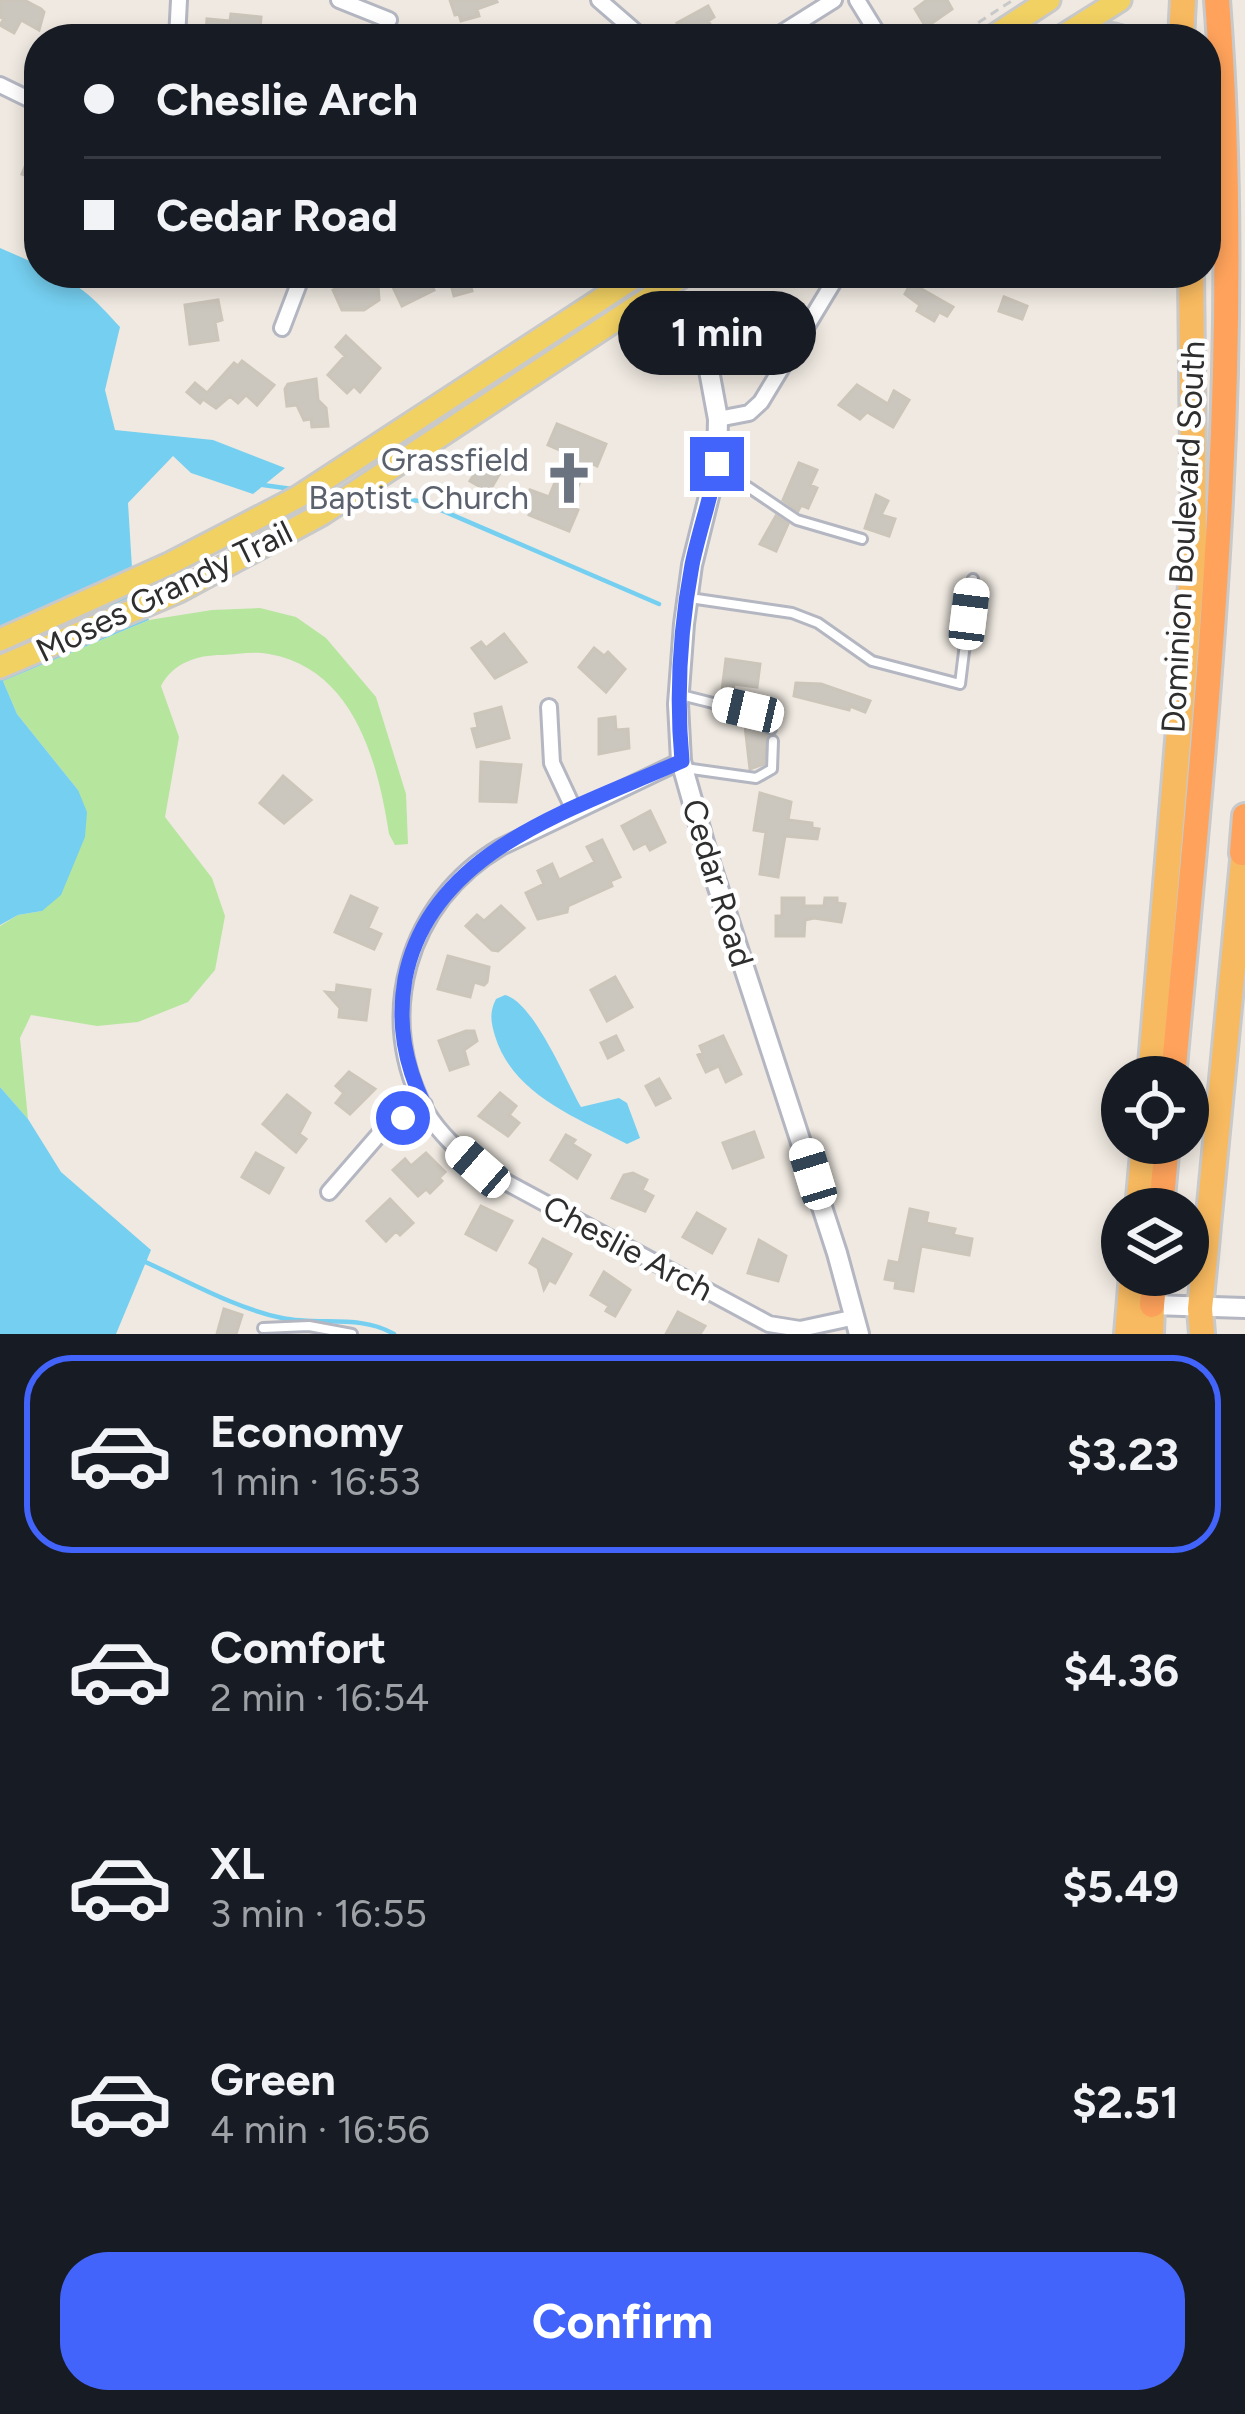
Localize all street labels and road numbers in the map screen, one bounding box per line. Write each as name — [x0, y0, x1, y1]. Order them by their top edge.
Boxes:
street label: Dominion Boulevard South — [1153, 340, 1213, 734]
street label: Moses Grandy Trail — [30, 512, 298, 670]
street label: Cedar Road — [674, 794, 762, 972]
street label: Cheslie Arch — [537, 1187, 719, 1309]

